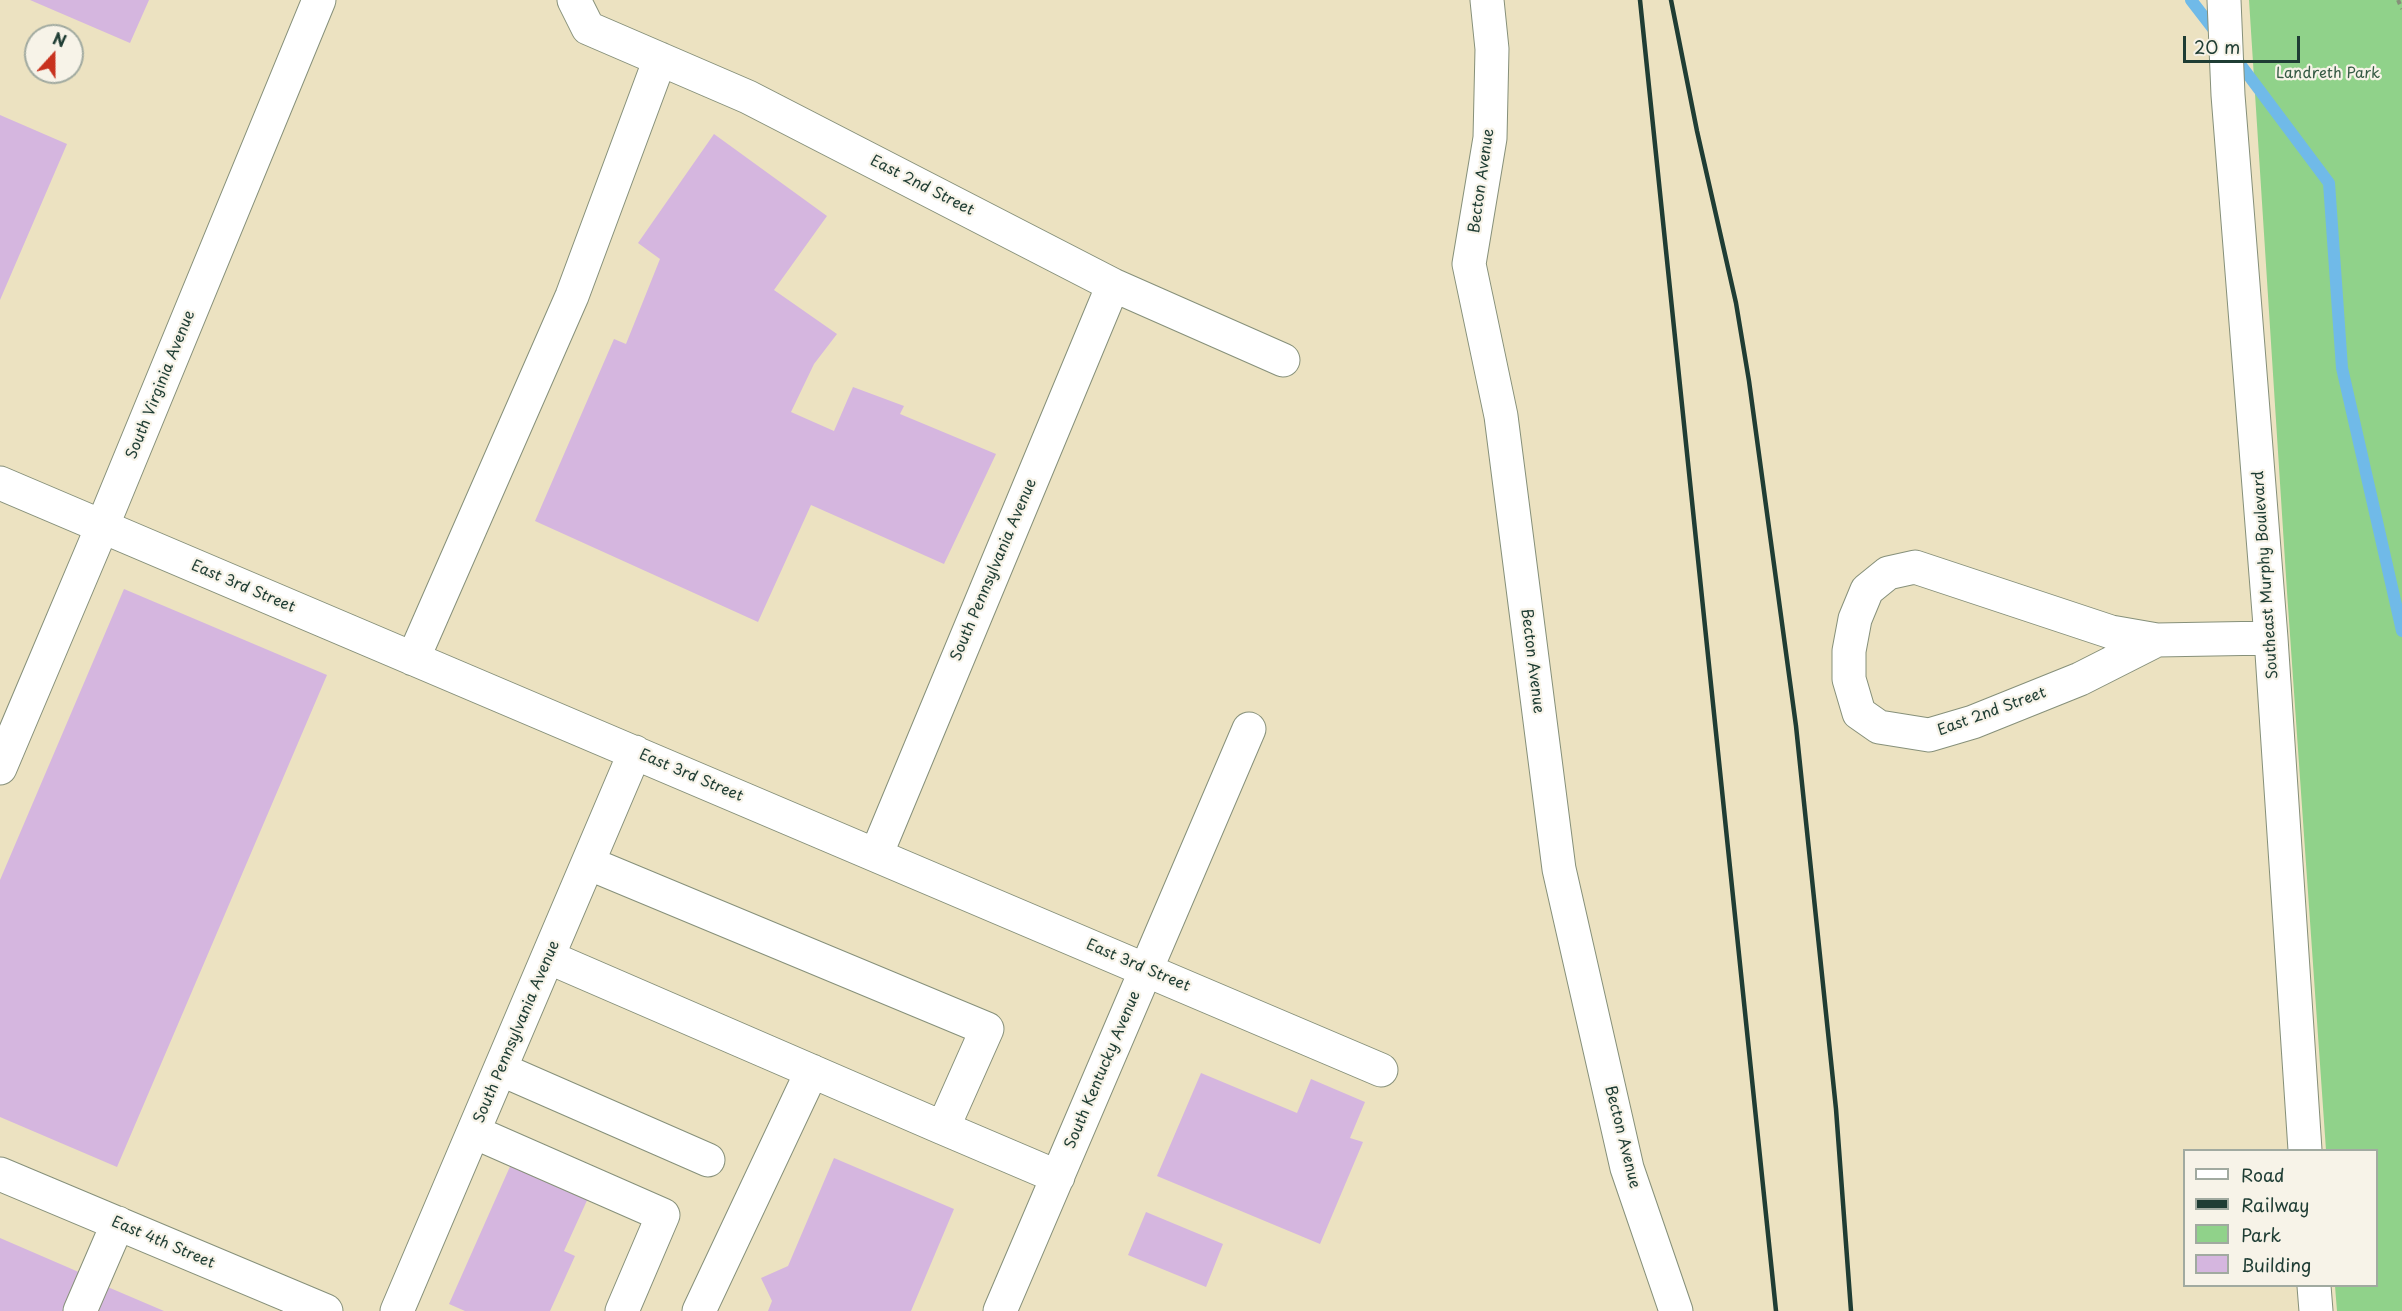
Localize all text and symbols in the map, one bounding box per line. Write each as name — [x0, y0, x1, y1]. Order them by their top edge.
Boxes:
north arrow — [24, 24, 84, 84]
scale bar — [2186, 24, 2303, 62]
text: N — [50, 26, 70, 53]
text: 20 m — [2194, 33, 2240, 60]
park label: Landreth Park — [2276, 65, 2380, 83]
street label: Becton Avenue — [1466, 128, 1498, 234]
street label: East 2nd Street — [867, 152, 977, 220]
street label: South Virginia Avenue — [123, 308, 199, 462]
street label: Southeast Murphy Boulevard — [2250, 470, 2282, 680]
street label: South Pennsylvania Avenue — [947, 476, 1041, 664]
street label: East 3rd Street — [188, 557, 298, 617]
street label: Becton Avenue — [1517, 608, 1547, 714]
street label: East 2nd Street — [1935, 684, 2049, 740]
street label: East 3rd Street — [636, 746, 746, 806]
street label: East 3rd Street — [1083, 936, 1193, 996]
street label: South Pennsylvania Avenue — [470, 938, 564, 1126]
street label: South Kentucky Avenue — [1062, 988, 1144, 1152]
street label: Becton Avenue — [1601, 1084, 1643, 1190]
legend — [2183, 1149, 2378, 1287]
text: Road — [2241, 1161, 2285, 1188]
text: Railway — [2241, 1191, 2309, 1218]
street label: East 4th Street — [109, 1213, 217, 1273]
text: Park — [2241, 1221, 2281, 1248]
text: Building — [2241, 1251, 2311, 1278]

